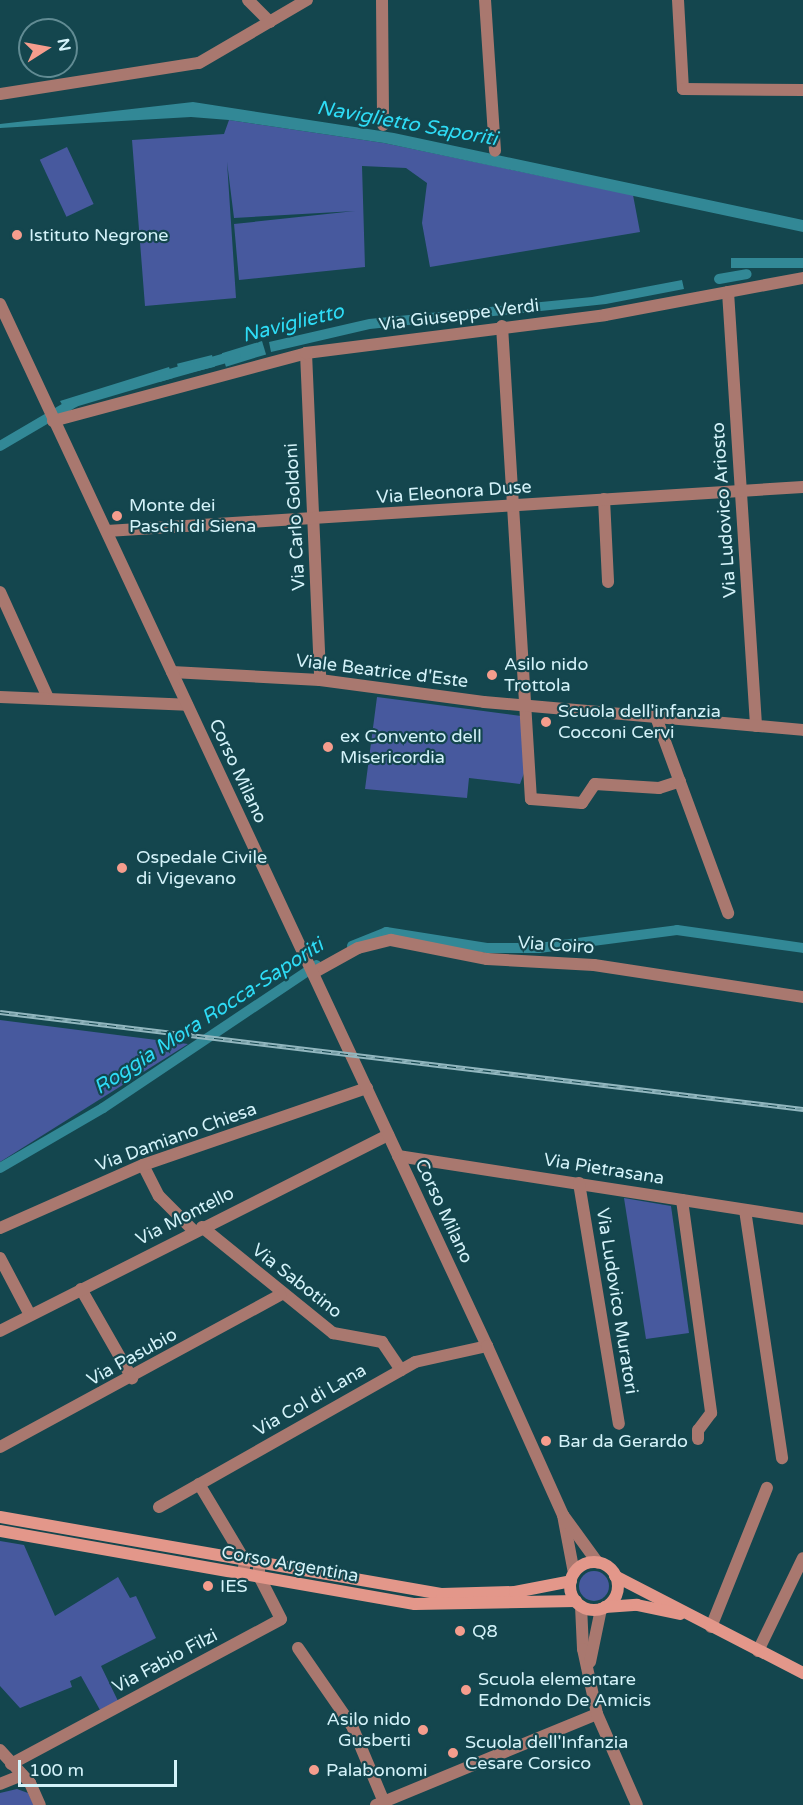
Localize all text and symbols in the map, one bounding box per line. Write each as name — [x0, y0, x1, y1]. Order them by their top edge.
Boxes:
north arrow — [18, 18, 78, 78]
text: N — [53, 37, 75, 53]
water label: Naviglietto Saporiti — [315, 96, 499, 152]
place label: Istituto Negrone — [29, 224, 169, 246]
marker: Istituto Negrone — [10, 228, 24, 242]
street label: Via Giuseppe Verdi — [378, 294, 540, 336]
water label: Naviglietto — [240, 300, 346, 348]
street label: Via Ludovico Ariosto — [707, 421, 741, 599]
street label: Via Carlo Goldoni — [280, 443, 310, 591]
street label: Via Eleonora Duse — [376, 476, 532, 508]
place label: Monte dei Paschi di Siena — [129, 495, 256, 538]
marker: Monte dei Paschi di Siena — [110, 509, 124, 523]
street label: Viale Beatrice d'Este — [295, 650, 469, 692]
place label: Asilo nido Trottola — [504, 654, 588, 696]
marker: Asilo nido Trottola — [485, 668, 499, 682]
place label: Scuola dell'infanzia Cocconi Cervi — [558, 701, 721, 744]
street label: Corso Milano — [204, 715, 272, 827]
marker: Scuola dell'infanzia Cocconi Cervi — [539, 715, 553, 729]
place label: ex Convento dell Misericordia — [340, 726, 482, 768]
marker: ex Convento dell Misericordia — [321, 740, 335, 754]
place label: Ospedale Civile di Vigevano — [136, 847, 267, 890]
marker: Ospedale Civile di Vigevano — [113, 859, 131, 877]
street label: Via Coiro — [517, 932, 595, 958]
water label: Roggia Mora Rocca-Saporiti — [90, 934, 328, 1100]
street label: Via Damiano Chiesa — [93, 1098, 259, 1176]
street label: Via Pietrasana — [542, 1149, 666, 1189]
street label: Corso Milano — [410, 1155, 478, 1267]
street label: Via Montello — [132, 1182, 238, 1250]
street label: Via Ludovico Muratori — [592, 1206, 642, 1396]
street label: Via Sabotino — [248, 1239, 346, 1323]
street label: Via Pasubio — [83, 1323, 181, 1391]
street label: Via Col di Lana — [250, 1359, 370, 1441]
place label: Bar da Gerardo — [558, 1430, 688, 1452]
marker: Bar da Gerardo — [539, 1434, 553, 1448]
street label: Corso Argentina — [220, 1541, 360, 1587]
place label: IES — [220, 1575, 248, 1597]
marker: IES — [201, 1579, 215, 1593]
place label: Q8 — [472, 1620, 498, 1642]
street label: Via Fabio Filzi — [109, 1624, 221, 1698]
marker: Q8 — [453, 1624, 467, 1638]
place label: Scuola elementare Edmondo De Amicis — [478, 1669, 651, 1712]
marker: Scuola elementare Edmondo De Amicis — [459, 1683, 473, 1697]
place label: Asilo nido Gusberti — [327, 1709, 411, 1752]
marker: Asilo nido Gusberti — [416, 1723, 430, 1737]
place label: Scuola dell'Infanzia Cesare Corsico — [465, 1732, 628, 1774]
marker: Scuola dell'Infanzia Cesare Corsico — [446, 1746, 460, 1760]
scale bar — [21, 1748, 180, 1786]
text: 100 m — [29, 1759, 84, 1781]
place label: Palabonomi — [326, 1759, 428, 1781]
marker: Palabonomi — [307, 1763, 321, 1777]

